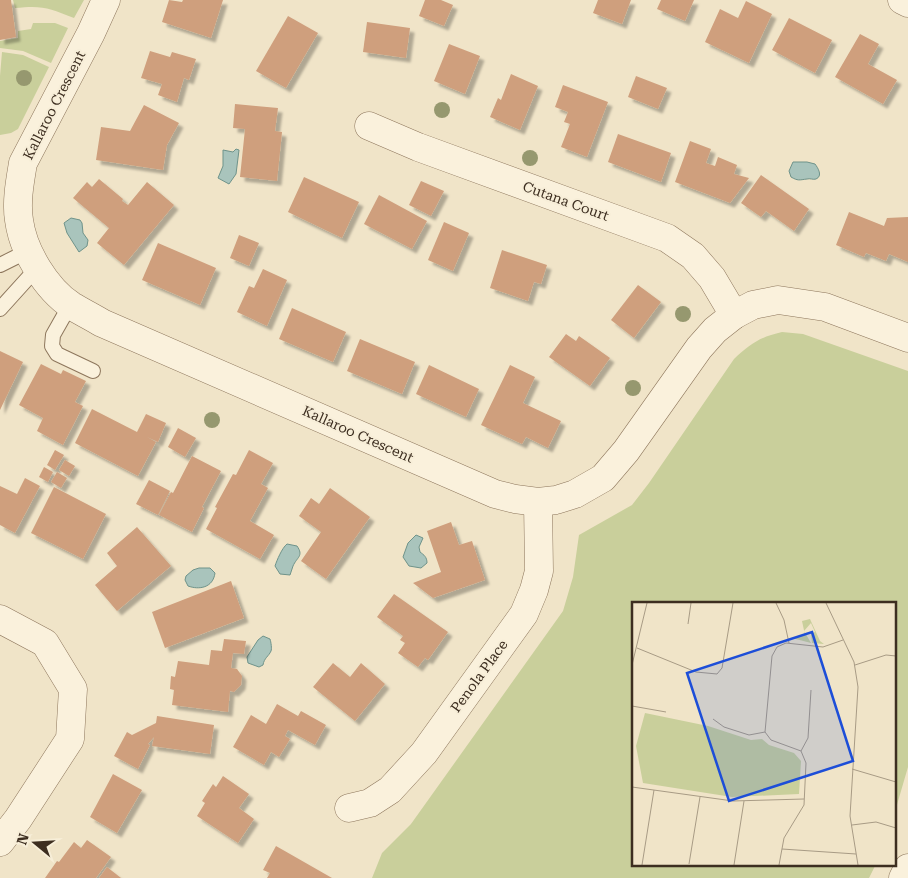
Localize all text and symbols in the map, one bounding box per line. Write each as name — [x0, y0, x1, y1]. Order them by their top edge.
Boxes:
street label: Kallaroo Crescent — [20, 48, 88, 162]
street label: Cutana Court — [521, 178, 611, 224]
street label: Kallaroo Crescent — [300, 402, 416, 466]
inset map — [632, 602, 896, 866]
street label: Penola Place — [447, 636, 511, 715]
north arrow — [10, 818, 60, 868]
text: N — [13, 831, 32, 847]

